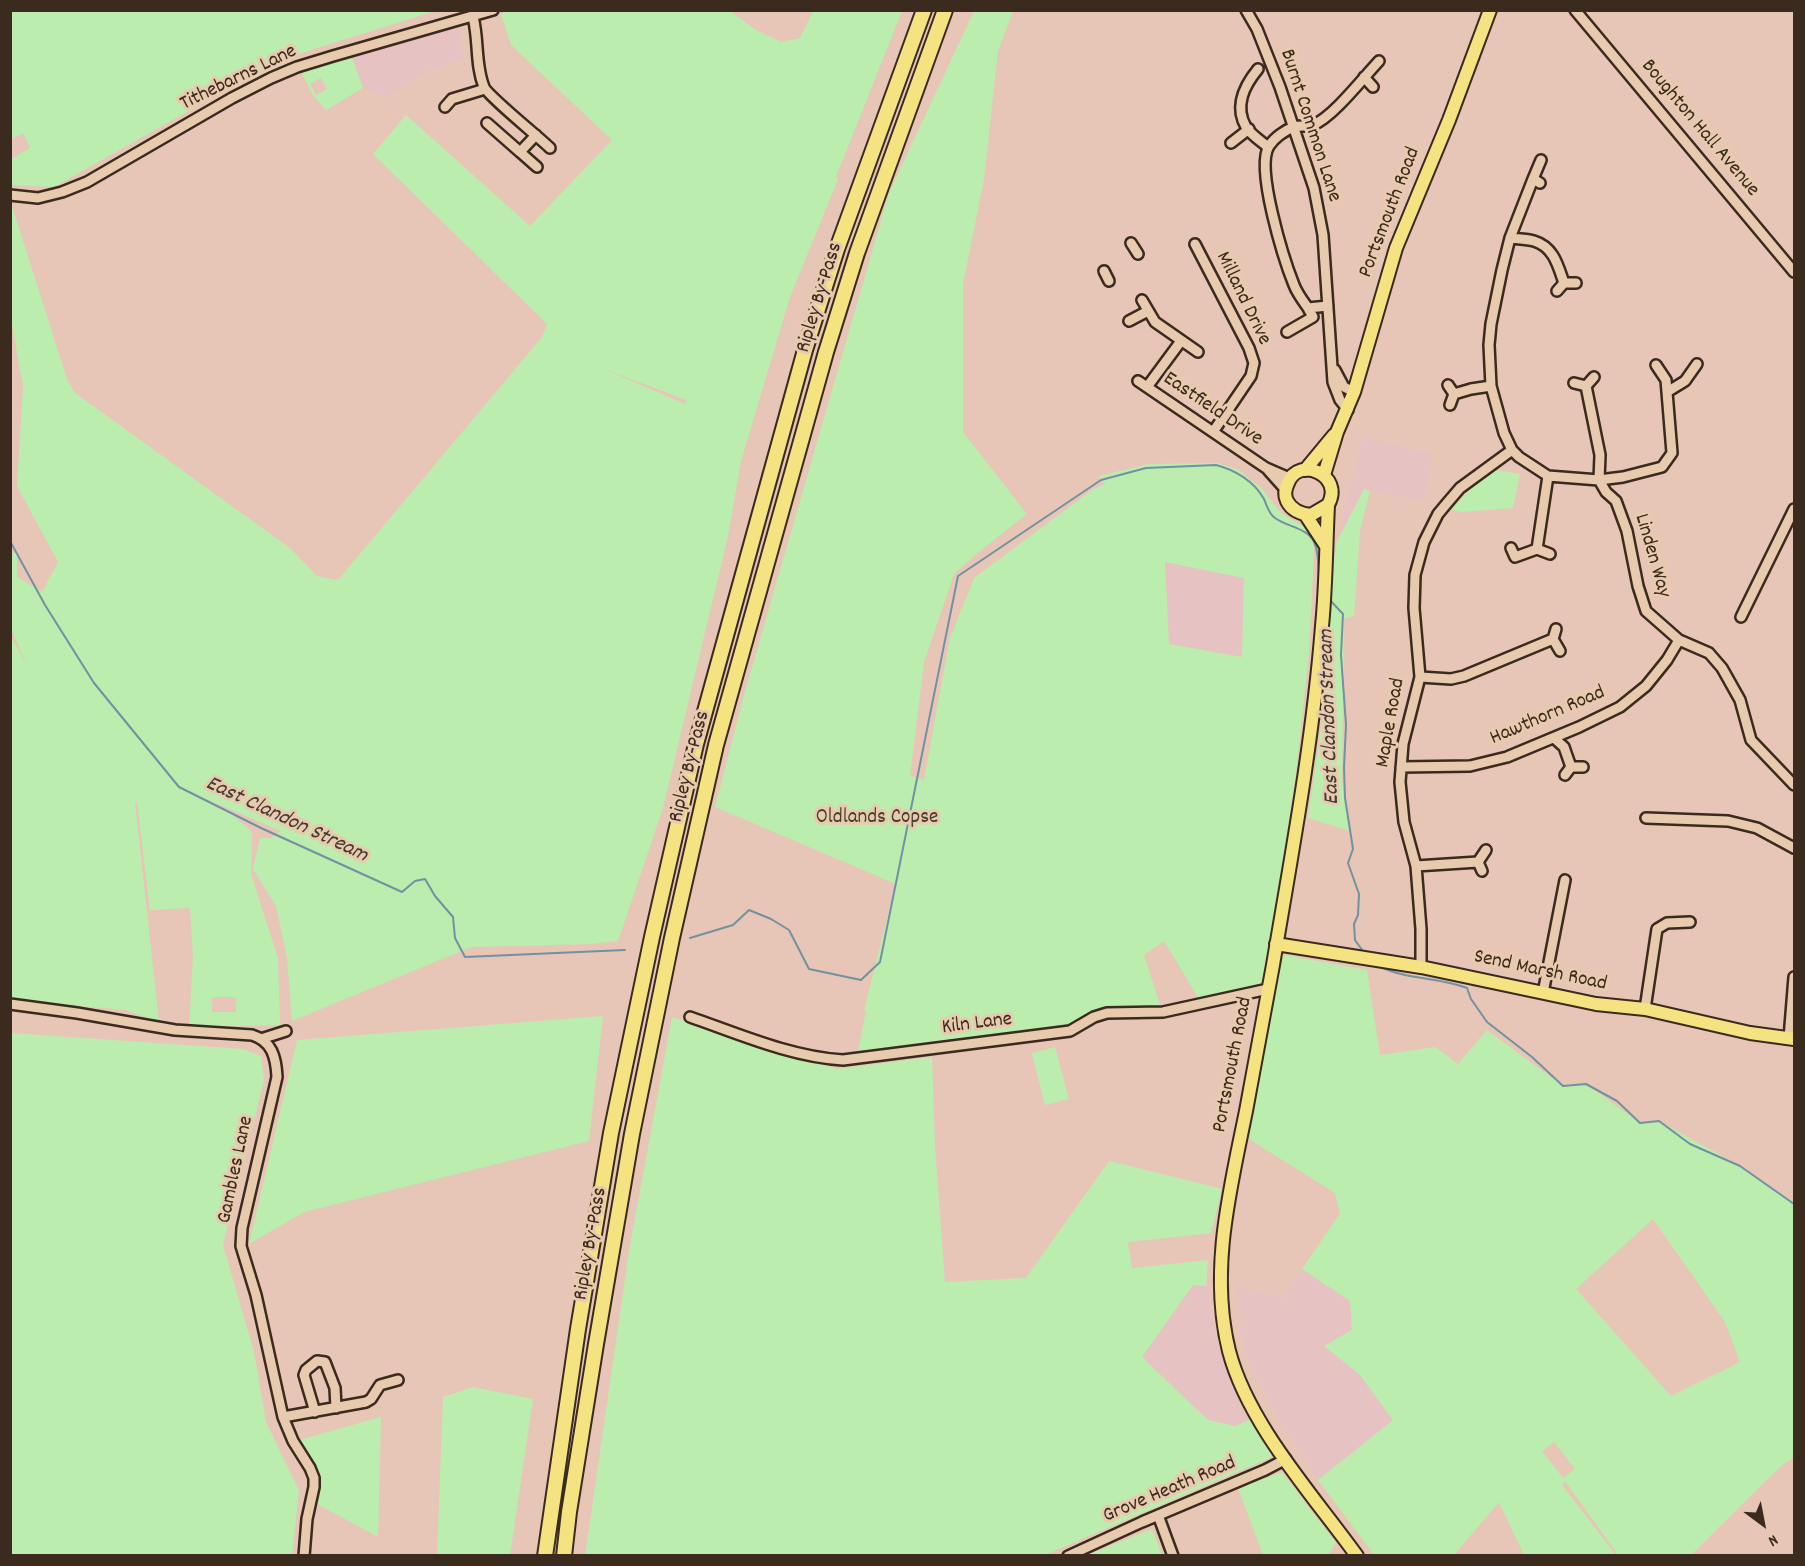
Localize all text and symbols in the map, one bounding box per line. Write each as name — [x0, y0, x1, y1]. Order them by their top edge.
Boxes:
street label: Tithebarns Lane — [177, 40, 301, 118]
street label: Burnt Common Lane — [1272, 47, 1346, 205]
street label: Boughton Hall Avenue — [1634, 55, 1764, 203]
street label: Portsmouth Road — [1355, 144, 1427, 282]
street label: Ripley By-Pass — [792, 240, 850, 356]
street label: Milland Drive — [1209, 248, 1275, 350]
street label: Eastfield Drive — [1157, 367, 1267, 453]
street label: Linden Way — [1627, 511, 1675, 601]
water label: East Clandon Stream — [1315, 629, 1347, 805]
street label: Maple Road — [1372, 676, 1412, 770]
street label: Hawthorn Road — [1487, 681, 1609, 753]
street label: Ripley By-Pass — [665, 709, 717, 825]
water label: East Clandon Stream — [201, 772, 371, 870]
park label: Oldlands Copse — [816, 806, 938, 832]
street label: Send Marsh Road — [1471, 946, 1609, 998]
street label: Portsmouth Road — [1209, 995, 1259, 1135]
street label: Kiln Lane — [941, 1008, 1013, 1042]
street label: Gambles Lane — [213, 1114, 261, 1226]
street label: Ripley By-Pass — [570, 1186, 614, 1302]
street label: Grove Heath Road — [1100, 1452, 1240, 1530]
north arrow — [1733, 1494, 1793, 1554]
text: N — [1763, 1528, 1782, 1552]

